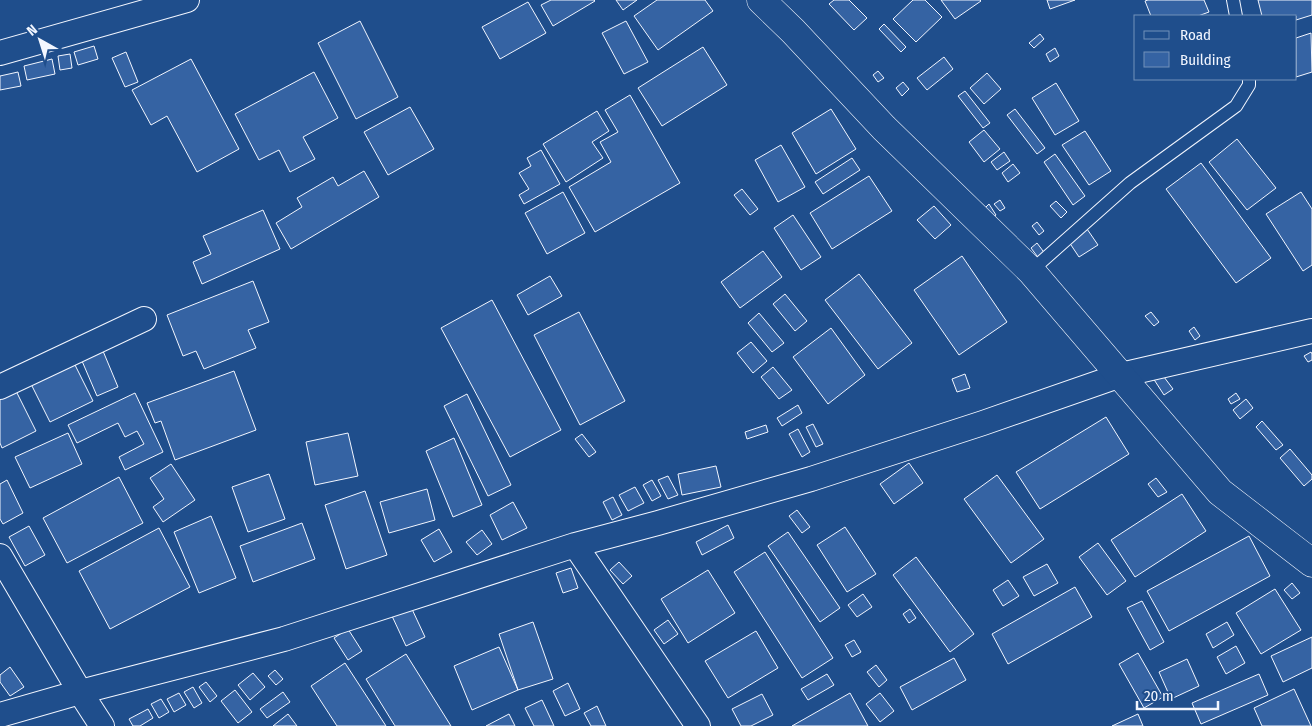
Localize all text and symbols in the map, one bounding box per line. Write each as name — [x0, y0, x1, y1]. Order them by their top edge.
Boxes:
north arrow — [15, 15, 65, 65]
legend — [1134, 15, 1297, 80]
text: N — [24, 21, 41, 40]
text: Road — [1180, 26, 1211, 44]
text: Building — [1180, 51, 1231, 69]
scale bar — [1137, 678, 1218, 710]
text: 20 m — [1144, 687, 1174, 705]

